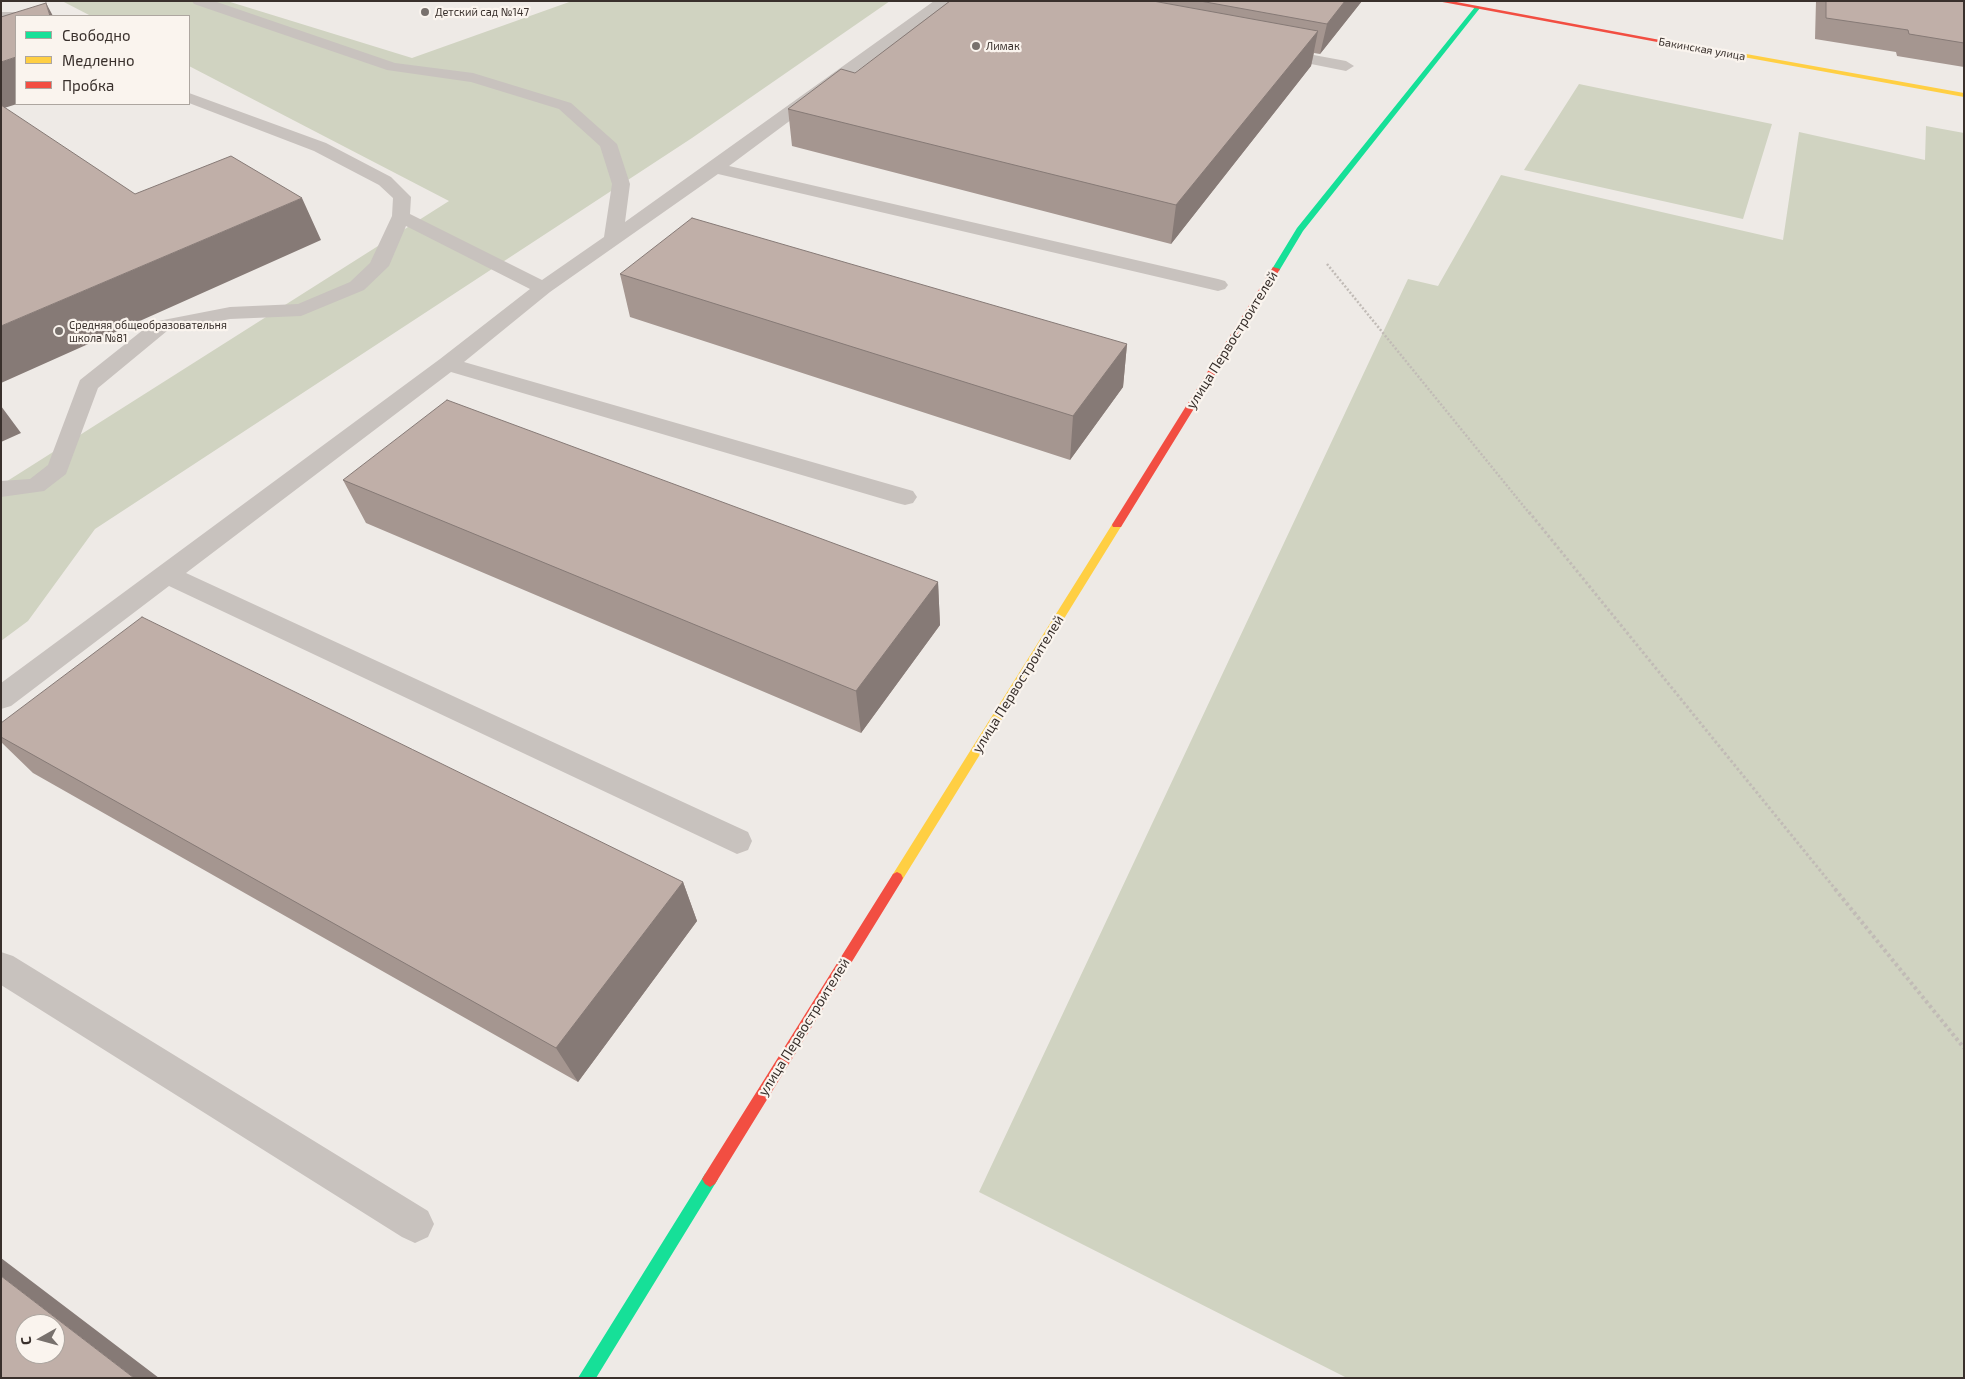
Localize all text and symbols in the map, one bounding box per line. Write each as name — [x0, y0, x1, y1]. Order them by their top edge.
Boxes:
place label: Детский сад №147 — [435, 5, 529, 19]
marker: Детский сад №147 — [419, 6, 431, 18]
legend — [15, 15, 190, 105]
text: Свободно — [62, 26, 131, 44]
street label: Бакинская улица — [1658, 35, 1746, 63]
place label: Лимак — [986, 39, 1020, 53]
marker: Лимак — [970, 40, 982, 52]
text: Медленно — [62, 51, 135, 69]
text: Пробка — [62, 76, 114, 94]
street label: улица Первостроителей — [1183, 268, 1281, 412]
place label: Средняя общеобразовательня школа №81 — [69, 318, 227, 344]
marker: Средняя общеобразовательня школа №81 — [53, 325, 65, 337]
street label: улица Первостроителей — [969, 612, 1067, 756]
street label: улица Первостроителей — [755, 955, 853, 1099]
north arrow — [15, 1314, 65, 1364]
text: С — [17, 1336, 35, 1346]

